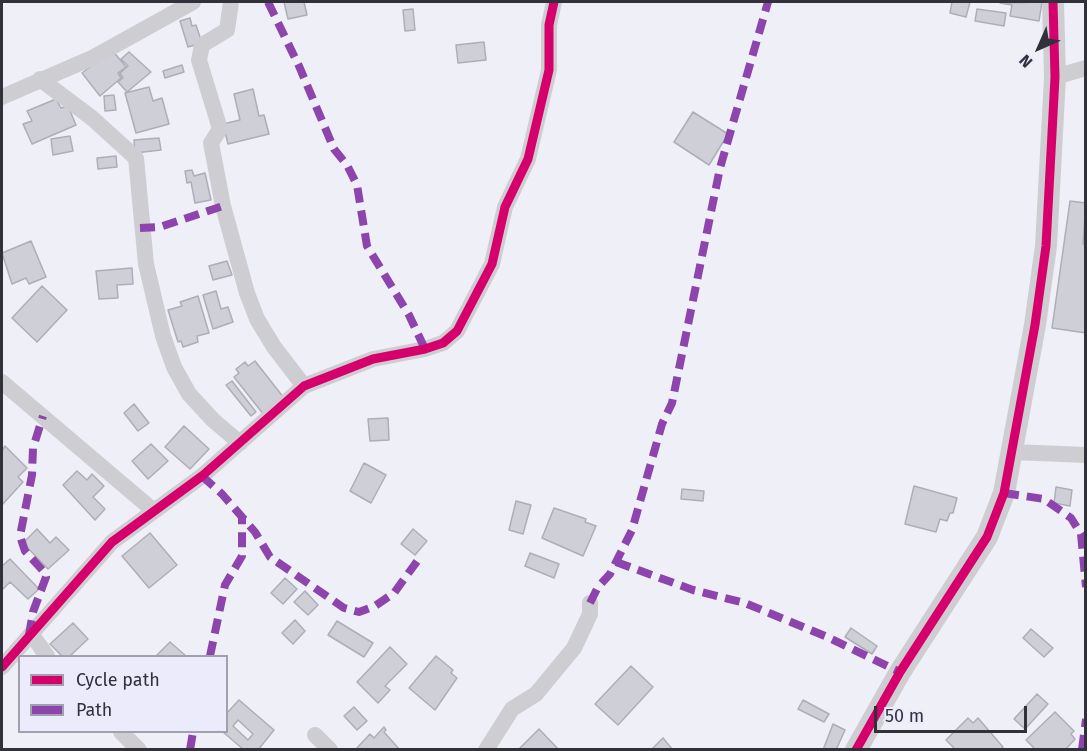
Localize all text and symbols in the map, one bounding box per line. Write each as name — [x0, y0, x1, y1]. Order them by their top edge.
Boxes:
north arrow — [1009, 18, 1069, 78]
text: N — [1015, 51, 1036, 72]
legend — [18, 655, 228, 733]
text: Cycle path — [76, 669, 160, 691]
scale bar — [877, 694, 1030, 732]
text: Path — [76, 699, 112, 721]
text: 50 m — [885, 705, 924, 727]

